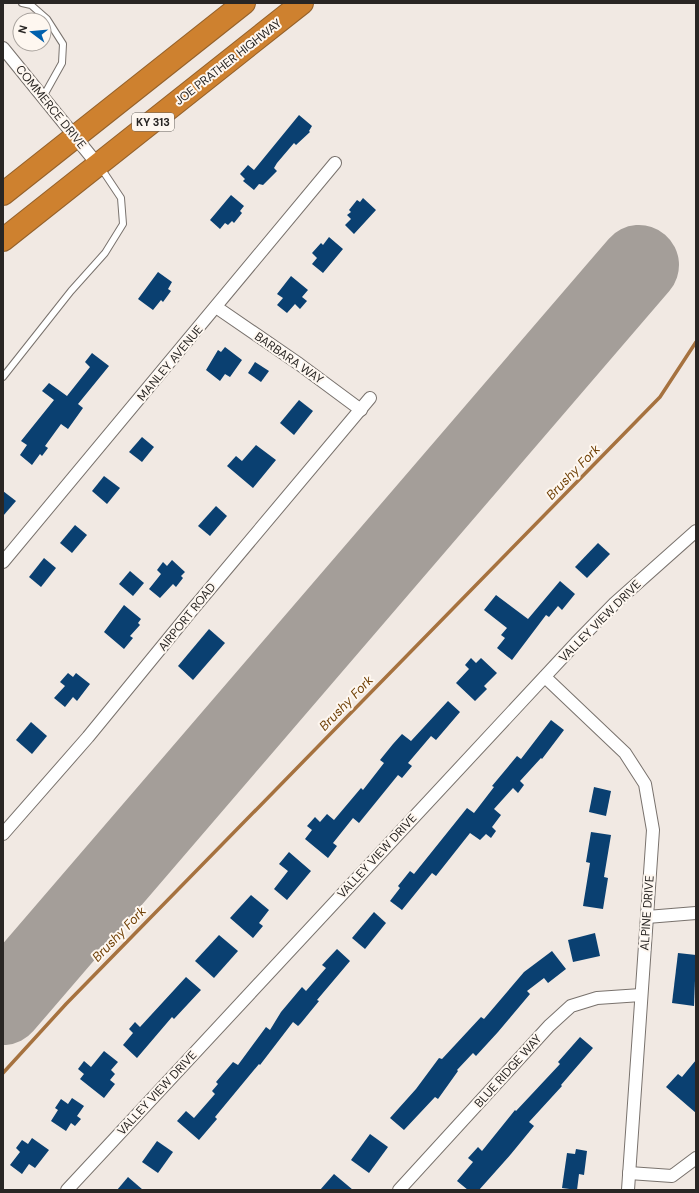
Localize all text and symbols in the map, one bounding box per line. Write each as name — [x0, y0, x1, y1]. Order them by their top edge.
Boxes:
north arrow — [12, 12, 52, 52]
street label: JOE PRATHER HIGHWAY — [171, 15, 285, 109]
text: N — [15, 23, 30, 35]
street label: COMMERCE DRIVE — [12, 62, 90, 152]
road number: KY 313 — [132, 113, 174, 131]
street label: MANLEY AVENUE — [134, 322, 207, 404]
street label: BARBARA WAY — [251, 328, 327, 388]
water label: Brushy Fork — [542, 440, 604, 503]
street label: VALLEY VIEW DRIVE — [556, 576, 645, 665]
street label: AIRPORT ROAD — [155, 580, 219, 654]
water label: Brushy Fork — [315, 671, 377, 734]
street label: VALLEY VIEW DRIVE — [334, 810, 420, 902]
street label: ALPINE DRIVE — [636, 875, 658, 951]
water label: Brushy Fork — [88, 902, 150, 965]
street label: BLUE RIDGE WAY — [471, 1031, 545, 1111]
street label: VALLEY VIEW DRIVE — [114, 1047, 200, 1139]

